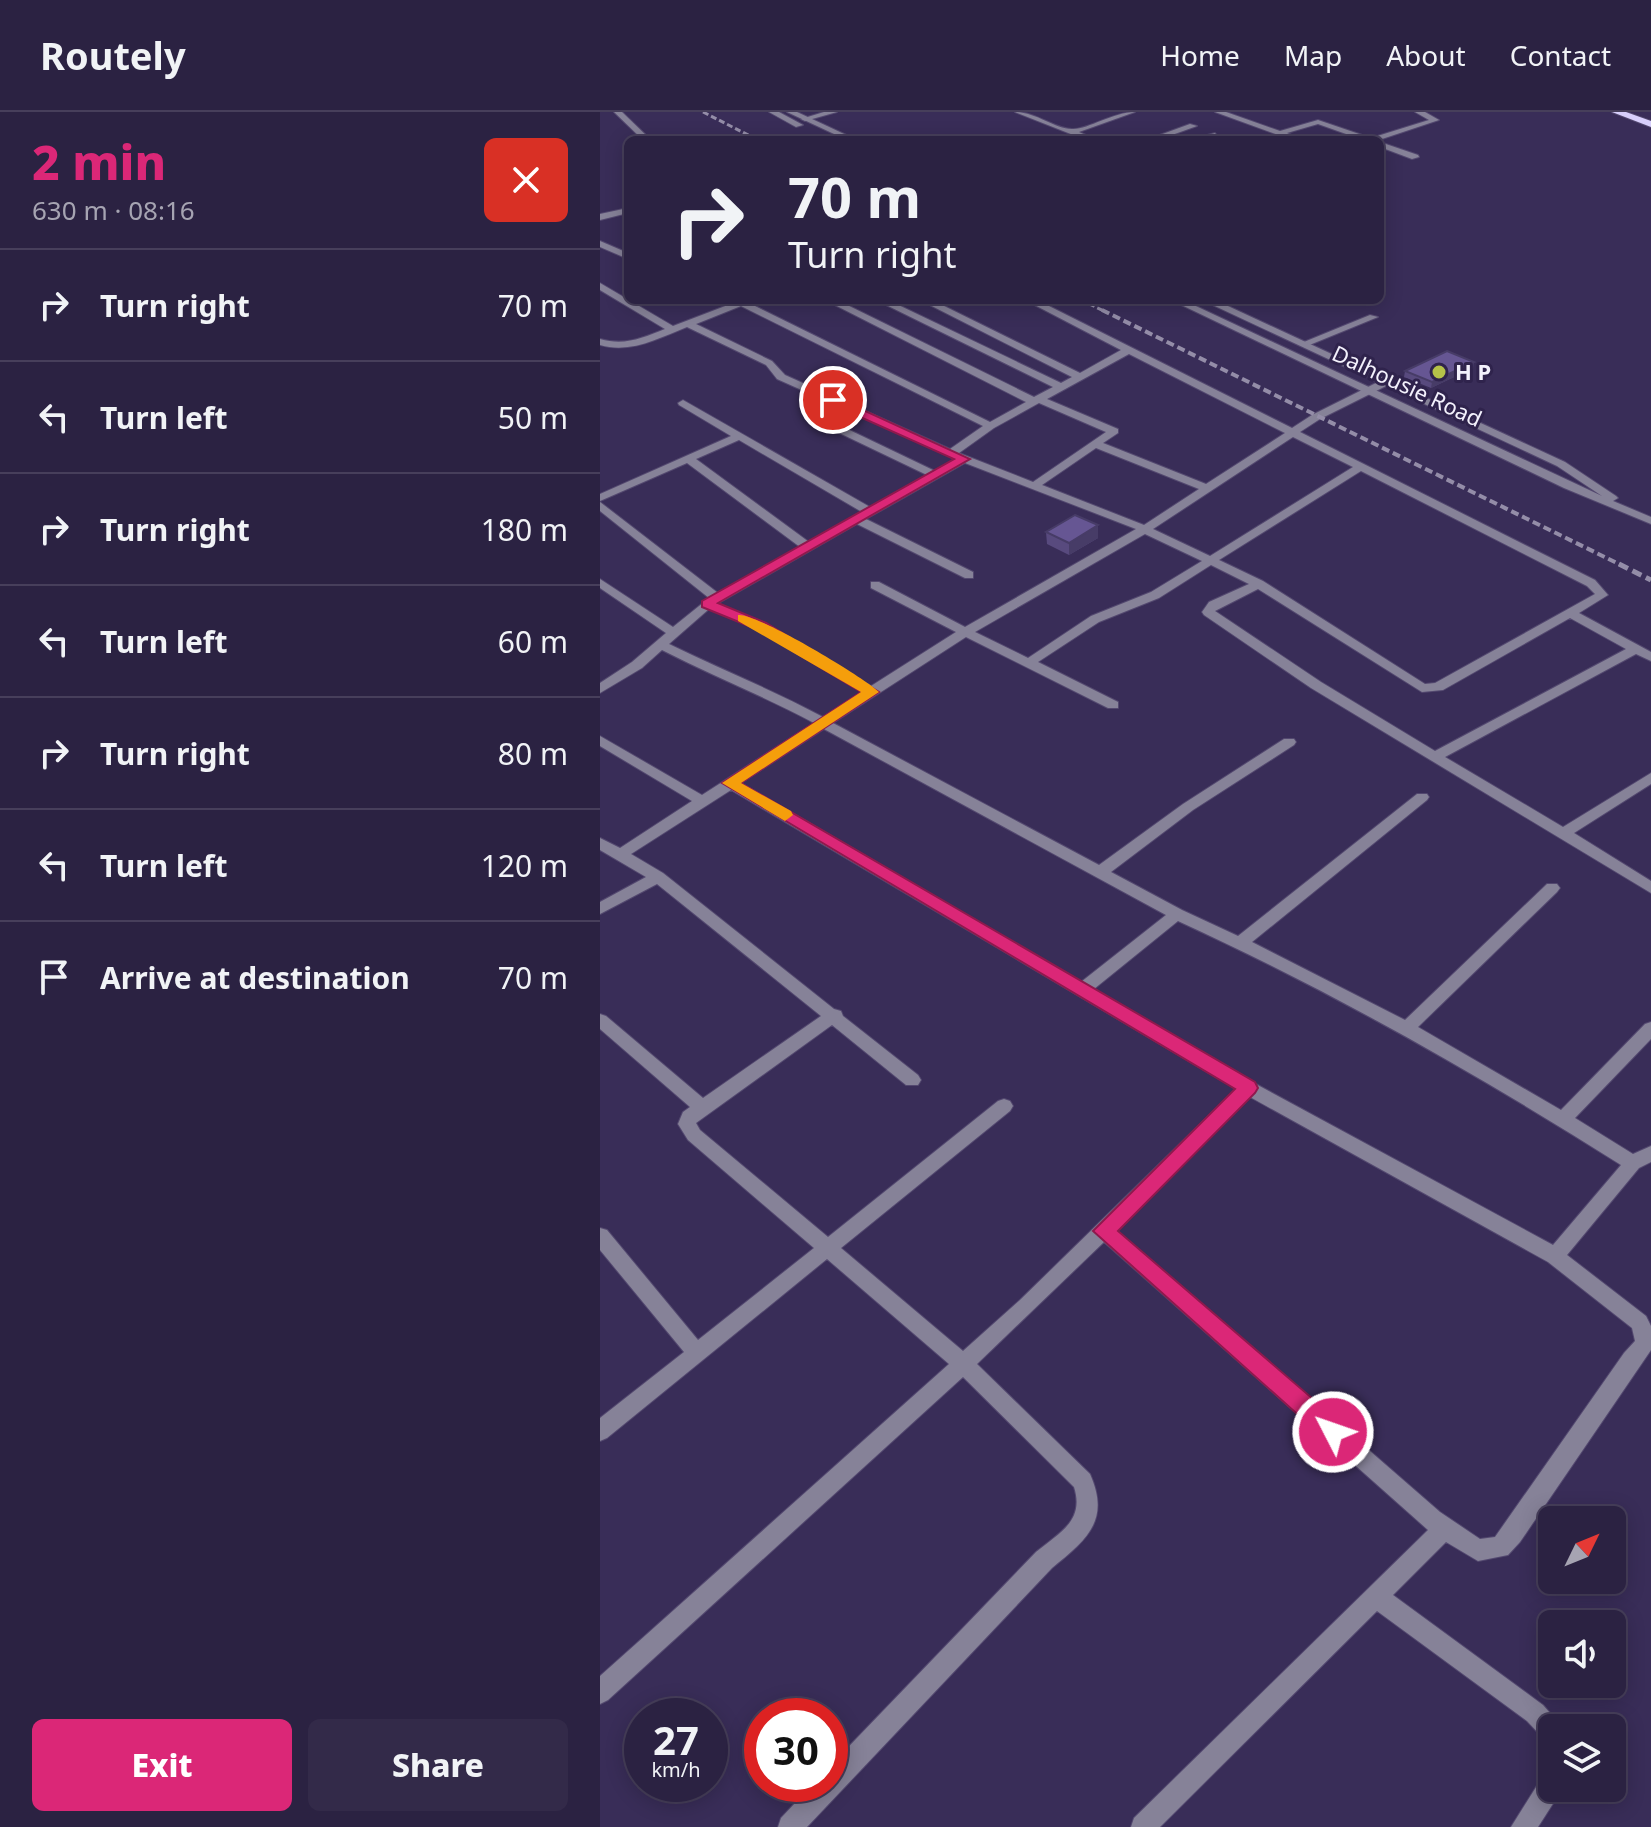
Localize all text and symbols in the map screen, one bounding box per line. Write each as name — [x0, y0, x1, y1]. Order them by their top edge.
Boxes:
text: Routely — [40, 29, 186, 81]
text: Home — [1160, 36, 1240, 74]
text: Map — [1284, 36, 1342, 74]
text: About — [1386, 36, 1466, 74]
text: Contact — [1510, 36, 1611, 74]
text: 2 min — [32, 129, 166, 194]
button: close — [484, 138, 568, 222]
text: 70 m — [788, 158, 921, 234]
icon: right — [656, 168, 760, 272]
text: 630 m · 08:16 — [32, 192, 195, 228]
text: Turn right — [788, 230, 956, 279]
icon: right — [32, 283, 76, 327]
text: Turn right — [100, 285, 250, 326]
text: 70 m — [498, 285, 568, 326]
street label: Dalhousie Road — [1328, 337, 1487, 433]
place label: H P — [1455, 356, 1491, 386]
marker: H P — [1430, 363, 1448, 381]
pin — [799, 366, 867, 434]
icon: arrive — [811, 378, 855, 422]
icon: left — [32, 395, 76, 439]
text: Turn left — [100, 397, 228, 438]
text: 50 m — [498, 397, 568, 438]
icon: right — [32, 507, 76, 551]
text: Turn right — [100, 509, 250, 550]
text: 180 m — [481, 509, 568, 550]
icon: left — [32, 619, 76, 663]
text: Turn left — [100, 621, 228, 662]
text: 60 m — [498, 621, 568, 662]
icon: right — [32, 731, 76, 775]
text: Turn right — [100, 733, 250, 774]
text: 80 m — [498, 733, 568, 774]
icon: left — [32, 843, 76, 887]
text: Turn left — [100, 845, 228, 886]
text: 120 m — [481, 845, 568, 886]
icon: arrive — [32, 955, 76, 999]
text: Arrive at destination — [100, 957, 410, 998]
text: 70 m — [498, 957, 568, 998]
position arrow — [1291, 1390, 1375, 1474]
north arrow — [1538, 1506, 1626, 1594]
map controls — [1538, 1506, 1626, 1802]
button: sound — [1538, 1610, 1626, 1698]
speed limit sign: 30 — [744, 1698, 848, 1802]
text: 27 — [653, 1712, 699, 1767]
button: layers — [1538, 1714, 1626, 1802]
button: Exit — [32, 1719, 292, 1811]
button: Share — [308, 1719, 568, 1811]
text: km/h — [651, 1756, 701, 1783]

